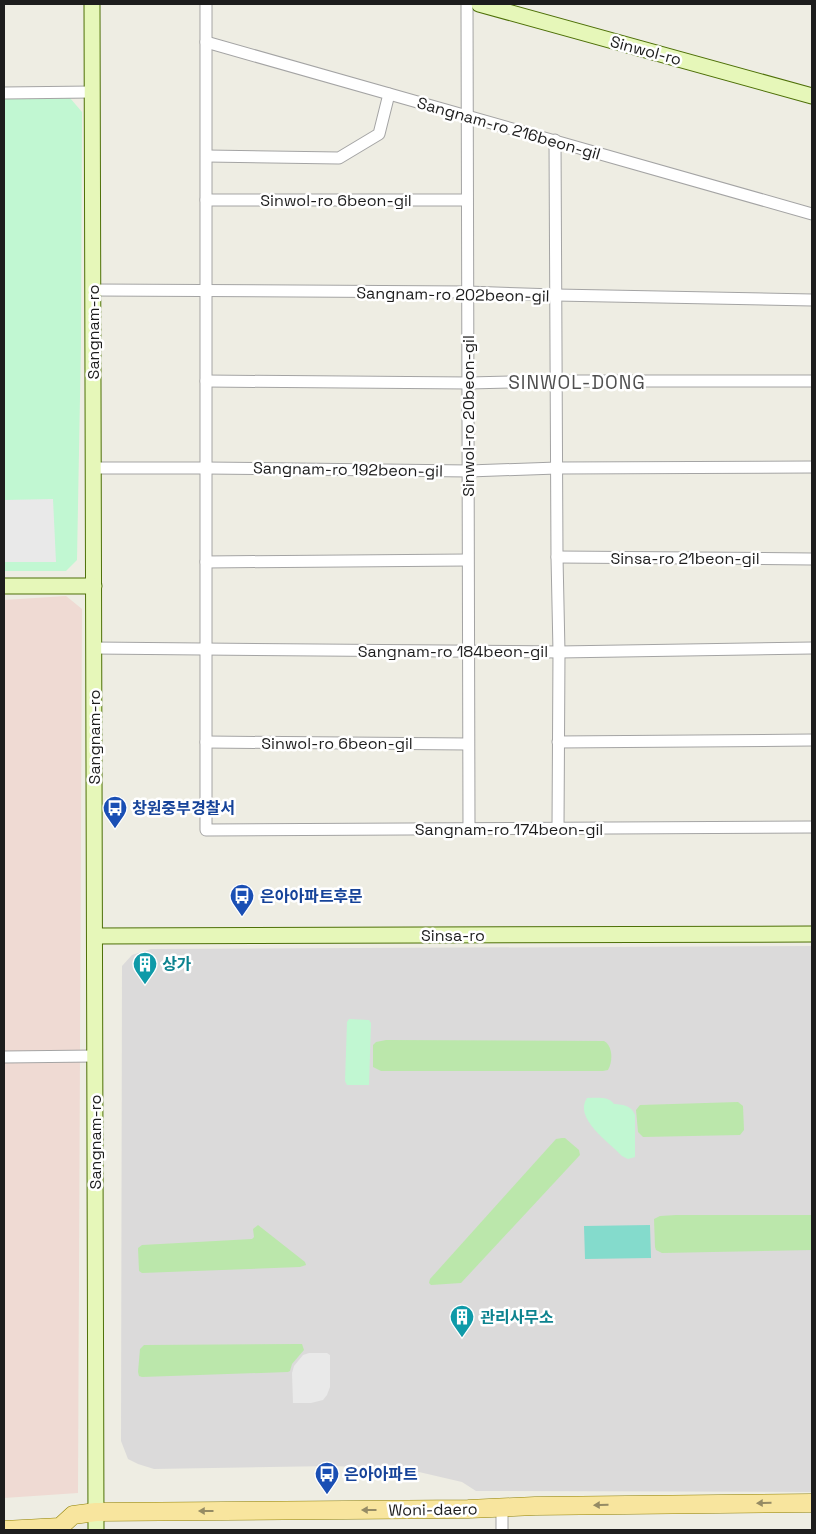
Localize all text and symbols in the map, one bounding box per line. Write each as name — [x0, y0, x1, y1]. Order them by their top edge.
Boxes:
street label: Sinwol-ro — [608, 31, 684, 70]
street label: Sangnam-ro 216beon-gil — [415, 92, 603, 165]
street label: Sinwol-ro 6beon-gil — [260, 190, 412, 211]
street label: Sangnam-ro 202beon-gil — [356, 282, 550, 307]
street label: Sangnam-ro — [83, 285, 104, 379]
street label: Sinwol-ro 20beon-gil — [458, 335, 479, 497]
district label: SINWOL-DONG — [508, 370, 646, 395]
street label: Sangnam-ro 192beon-gil — [253, 457, 443, 482]
street label: Sinsa-ro 21beon-gil — [610, 548, 760, 569]
street label: Sangnam-ro 184beon-gil — [358, 641, 548, 662]
street label: Sangnam-ro — [84, 690, 105, 784]
street label: Sinwol-ro 6beon-gil — [261, 733, 413, 754]
bus stop icon: 창원중부경찰서 — [102, 795, 128, 829]
place label: 창원중부경찰서 — [132, 798, 235, 819]
street label: Sangnam-ro 174beon-gil — [415, 819, 603, 840]
bus stop icon: 은아아파트후문 — [229, 883, 255, 917]
place label: 은아아파트후문 — [260, 886, 363, 907]
street label: Sinsa-ro — [421, 925, 485, 946]
building icon: 상가 — [132, 951, 158, 985]
place label: 상가 — [162, 954, 192, 975]
street label: Sangnam-ro — [85, 1095, 106, 1189]
building icon: 관리사무소 — [449, 1304, 475, 1338]
place label: 관리사무소 — [480, 1307, 554, 1328]
bus stop icon: 은아아파트 — [314, 1461, 340, 1495]
place label: 은아아파트 — [344, 1464, 418, 1485]
street label: Woni-daero — [388, 1498, 478, 1521]
one-way arrow — [755, 1499, 771, 1507]
one-way arrow — [593, 1501, 609, 1509]
one-way arrow — [360, 1506, 376, 1514]
one-way arrow — [198, 1507, 214, 1515]

